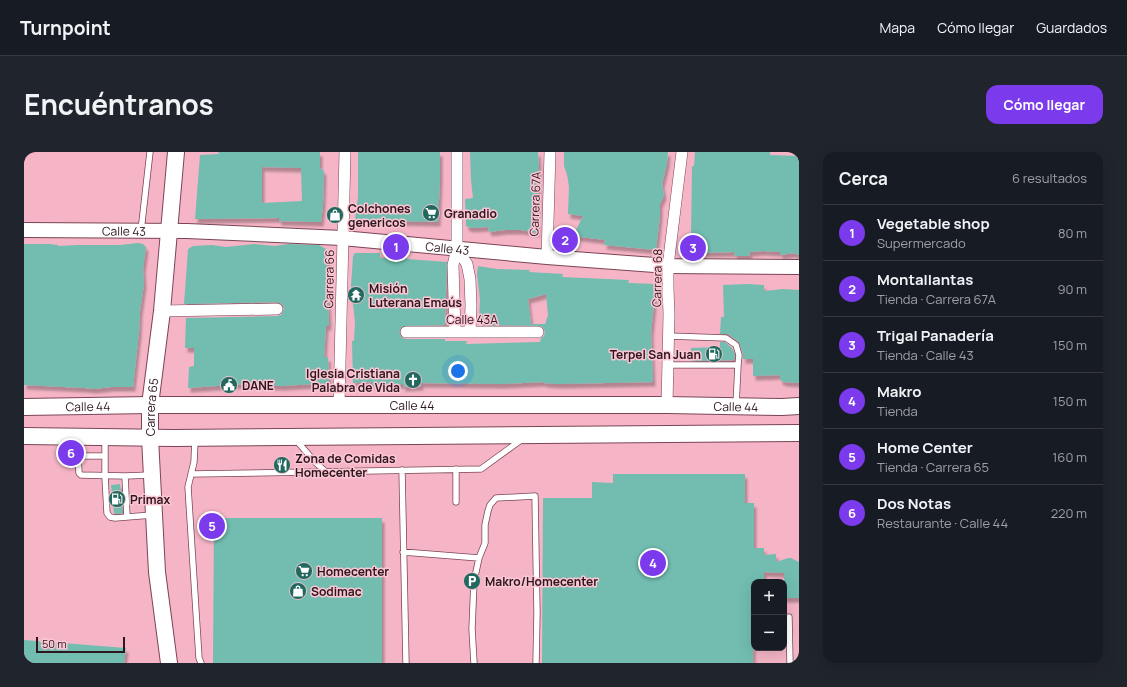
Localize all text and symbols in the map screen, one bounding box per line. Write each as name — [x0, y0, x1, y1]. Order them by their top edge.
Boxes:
text: Turnpoint — [20, 15, 111, 41]
text: Mapa — [880, 18, 915, 37]
text: Cómo llegar — [937, 18, 1014, 37]
text: Guardados — [1036, 18, 1107, 37]
text: Encuéntranos — [24, 85, 214, 123]
button: Cómo llegar — [986, 85, 1103, 124]
text: Cerca — [839, 167, 888, 190]
text: 6 resultados — [1012, 169, 1087, 187]
street label: Carrera 67A — [525, 171, 545, 237]
place label: Colchones genericos — [348, 200, 411, 231]
supermarket icon: Granadio — [421, 203, 441, 223]
shop icon: Colchones genericos — [325, 205, 345, 225]
place label: Granadio — [444, 205, 497, 222]
text: Vegetable shop — [877, 213, 990, 234]
street label: Calle 43 — [102, 222, 146, 239]
text: 1 — [849, 224, 855, 242]
text: 80 m — [1058, 224, 1087, 242]
pin: 2 — [552, 225, 578, 255]
pin: 1 — [383, 232, 409, 262]
pin: 3 — [680, 233, 706, 263]
text: Supermercado — [877, 234, 966, 252]
street label: Calle 43 — [425, 237, 470, 258]
street label: Carrera 66 — [320, 249, 338, 309]
street label: Carrera 68 — [648, 249, 666, 307]
text: Montallantas — [877, 269, 973, 290]
place label: Misión Luterana Emaús — [369, 280, 463, 311]
text: 2 — [848, 280, 856, 298]
text: 90 m — [1057, 280, 1087, 298]
temple icon: Misión Luterana Emaús — [346, 285, 366, 305]
text: Tienda · Carrera 67A — [877, 290, 996, 308]
street label: Calle 43A — [446, 311, 498, 328]
text: Trigal Panadería — [877, 325, 994, 346]
text: 3 — [848, 336, 856, 354]
text: 150 m — [1053, 336, 1087, 354]
fuel station icon: Terpel San Juan — [704, 344, 724, 364]
place label: Terpel San Juan — [610, 346, 701, 363]
text: Tienda · Calle 43 — [877, 346, 974, 364]
your location — [448, 361, 468, 381]
place label: Iglesia Cristiana Palabra de Vida — [306, 365, 400, 396]
church icon: Iglesia Cristiana Palabra de Vida — [403, 370, 423, 390]
public building icon: DANE — [219, 375, 239, 395]
street label: Carrera 65 — [142, 377, 162, 436]
place label: DANE — [242, 377, 274, 394]
text: Makro — [877, 381, 922, 402]
text: 4 — [848, 392, 856, 410]
text: 150 m — [1053, 392, 1087, 410]
street label: Calle 44 — [66, 397, 110, 415]
street label: Calle 44 — [390, 397, 434, 414]
street label: Calle 44 — [714, 397, 758, 415]
text: Tienda — [877, 402, 918, 420]
text: Home Center — [877, 437, 973, 458]
pin: 6 — [58, 438, 84, 468]
text: 5 — [848, 448, 856, 466]
text: 160 m — [1052, 448, 1087, 466]
place label: Zona de Comidas Homecenter — [295, 450, 396, 481]
restaurant icon: Zona de Comidas Homecenter — [272, 455, 292, 475]
text: Tienda · Carrera 65 — [877, 458, 989, 476]
fuel station icon: Primax — [107, 489, 127, 509]
place label: Primax — [130, 491, 171, 508]
text: Dos Notas — [877, 493, 951, 514]
text: 6 — [848, 504, 856, 522]
text: 220 m — [1051, 504, 1087, 522]
pin: 5 — [199, 511, 225, 541]
text: Restaurante · Calle 44 — [877, 514, 1008, 532]
pin: 4 — [640, 548, 666, 578]
supermarket icon: Homecenter — [294, 561, 314, 581]
place label: Homecenter — [317, 563, 389, 580]
parking icon: Makro/Homecenter — [462, 571, 482, 591]
place label: Makro/Homecenter — [485, 573, 598, 590]
map controls — [751, 579, 787, 651]
button: + — [751, 579, 787, 615]
shop icon: Sodimac — [288, 581, 308, 601]
place label: Sodimac — [311, 583, 362, 600]
button: − — [751, 615, 787, 651]
scale bar — [36, 635, 125, 654]
text: 50 m — [42, 636, 67, 651]

